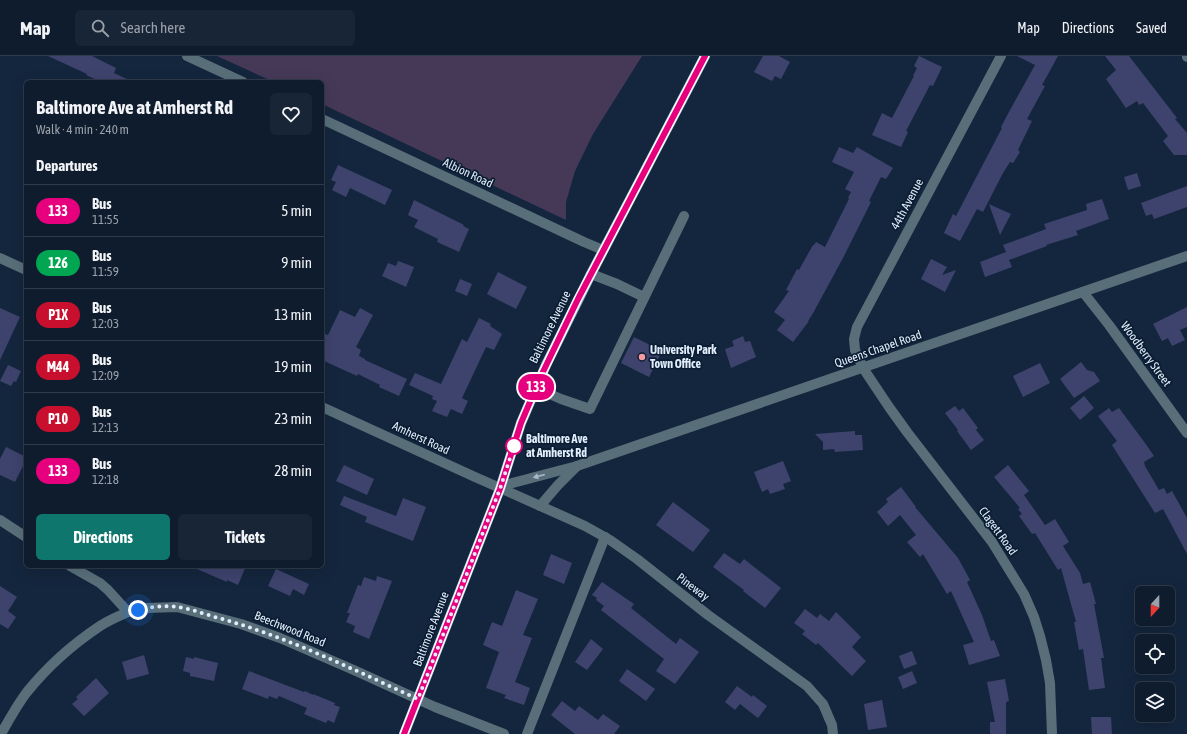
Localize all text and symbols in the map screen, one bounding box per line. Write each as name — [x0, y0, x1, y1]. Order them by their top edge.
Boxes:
search box — [75, 10, 355, 46]
text: Map — [20, 17, 51, 39]
icon: search — [89, 17, 111, 39]
text: Search here — [121, 19, 185, 36]
text: Map — [1017, 20, 1040, 36]
text: Directions — [1062, 20, 1114, 36]
text: Saved — [1136, 20, 1167, 36]
button: heart — [270, 93, 312, 135]
text: Baltimore Ave at Amherst Rd — [36, 96, 233, 118]
text: Walk · 4 min · 240 m — [36, 122, 129, 137]
street label: Albion Road — [441, 155, 495, 191]
text: Departures — [36, 157, 98, 174]
street label: 44th Avenue — [888, 176, 926, 232]
text: Bus — [92, 195, 112, 212]
text: 5 min — [281, 202, 312, 219]
text: 133 — [48, 203, 68, 219]
text: 11:55 — [92, 212, 119, 227]
text: Bus — [92, 247, 112, 264]
text: 9 min — [281, 254, 312, 271]
text: 126 — [48, 255, 68, 271]
text: 11:59 — [92, 264, 119, 279]
street label: Baltimore Avenue — [526, 289, 574, 365]
text: Bus — [92, 299, 112, 316]
text: 13 min — [274, 306, 312, 323]
text: P1X — [48, 307, 68, 323]
text: 12:03 — [92, 316, 119, 331]
street label: Woodberry Street — [1118, 319, 1174, 389]
street label: Queens Chapel Road — [833, 328, 923, 370]
place label: University Park Town Office — [650, 343, 717, 371]
text: Bus — [92, 351, 112, 368]
marker: University Park Town Office — [637, 352, 647, 362]
text: 19 min — [274, 358, 312, 375]
text: M44 — [47, 359, 69, 375]
text: 12:09 — [92, 368, 119, 383]
line badge: 133 — [513, 374, 559, 400]
text: 133 — [526, 379, 546, 395]
text: Bus — [92, 403, 112, 420]
text: 23 min — [274, 410, 312, 427]
text: P10 — [48, 411, 68, 427]
street label: Amherst Road — [390, 419, 452, 457]
text: 12:13 — [92, 420, 119, 435]
place label: Baltimore Ave at Amherst Rd — [526, 432, 588, 460]
marker: Baltimore Ave at Amherst Rd — [505, 437, 523, 455]
text: Bus — [92, 455, 112, 472]
text: 28 min — [274, 462, 312, 479]
text: 133 — [48, 463, 68, 479]
text: 12:18 — [92, 472, 119, 487]
one-way arrow — [533, 473, 545, 479]
street label: Clagett Road — [976, 504, 1020, 558]
button: Directions — [36, 514, 170, 560]
button: Tickets — [178, 514, 312, 560]
street label: Pineway — [674, 570, 712, 604]
north arrow — [1135, 586, 1175, 626]
map controls — [1135, 586, 1175, 722]
street label: Baltimore Avenue — [410, 590, 452, 668]
your location — [128, 600, 148, 620]
street label: Beechwood Road — [252, 608, 328, 650]
button: locate — [1135, 634, 1175, 674]
button: layers — [1135, 682, 1175, 722]

